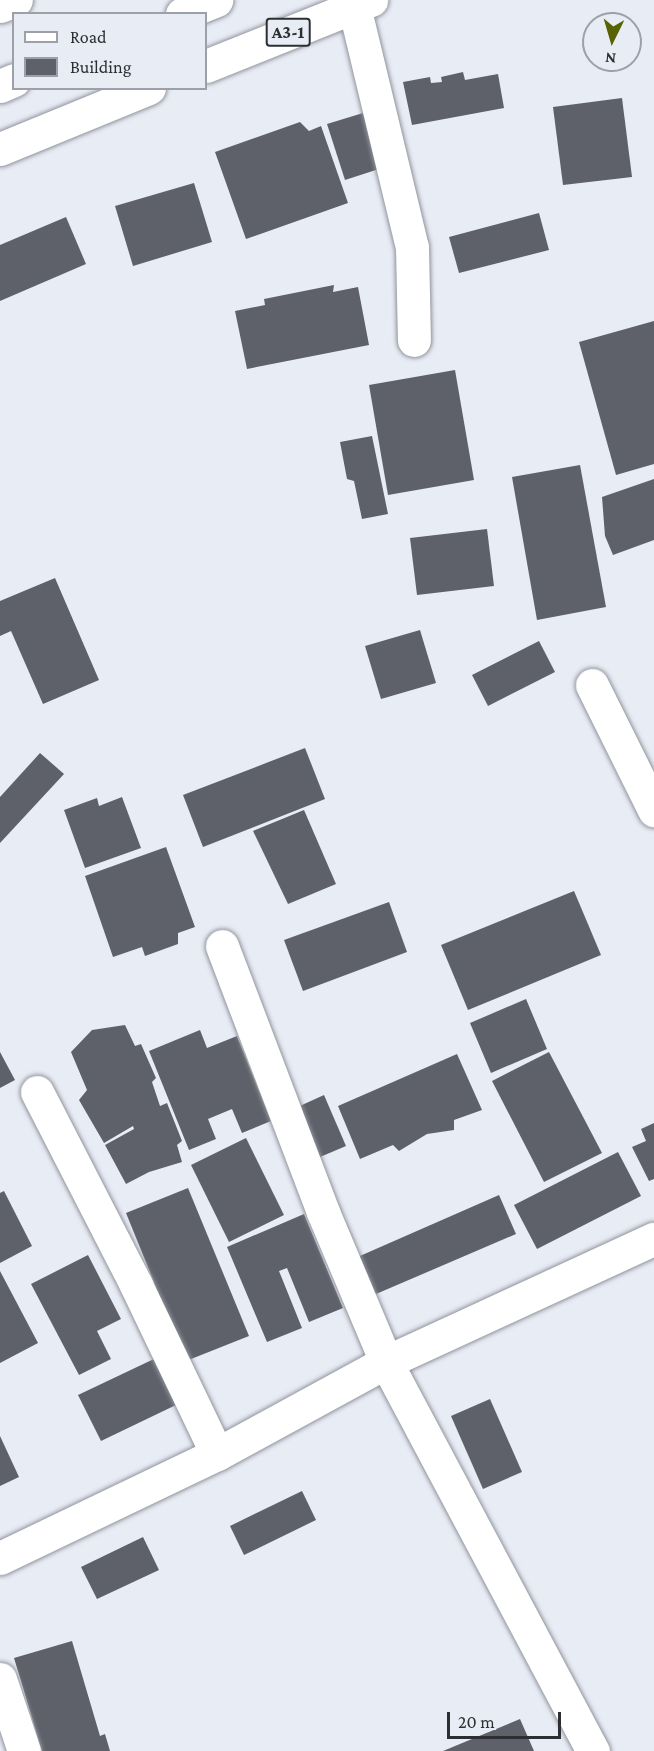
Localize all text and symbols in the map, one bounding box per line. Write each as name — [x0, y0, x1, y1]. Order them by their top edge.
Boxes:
legend — [12, 12, 207, 90]
north arrow — [582, 12, 642, 72]
road number: A3-1 — [266, 17, 310, 47]
text: Road — [70, 27, 107, 47]
text: N — [604, 49, 617, 67]
text: Building — [70, 57, 131, 77]
scale bar — [450, 1700, 564, 1738]
text: 20 m — [458, 1712, 495, 1732]

